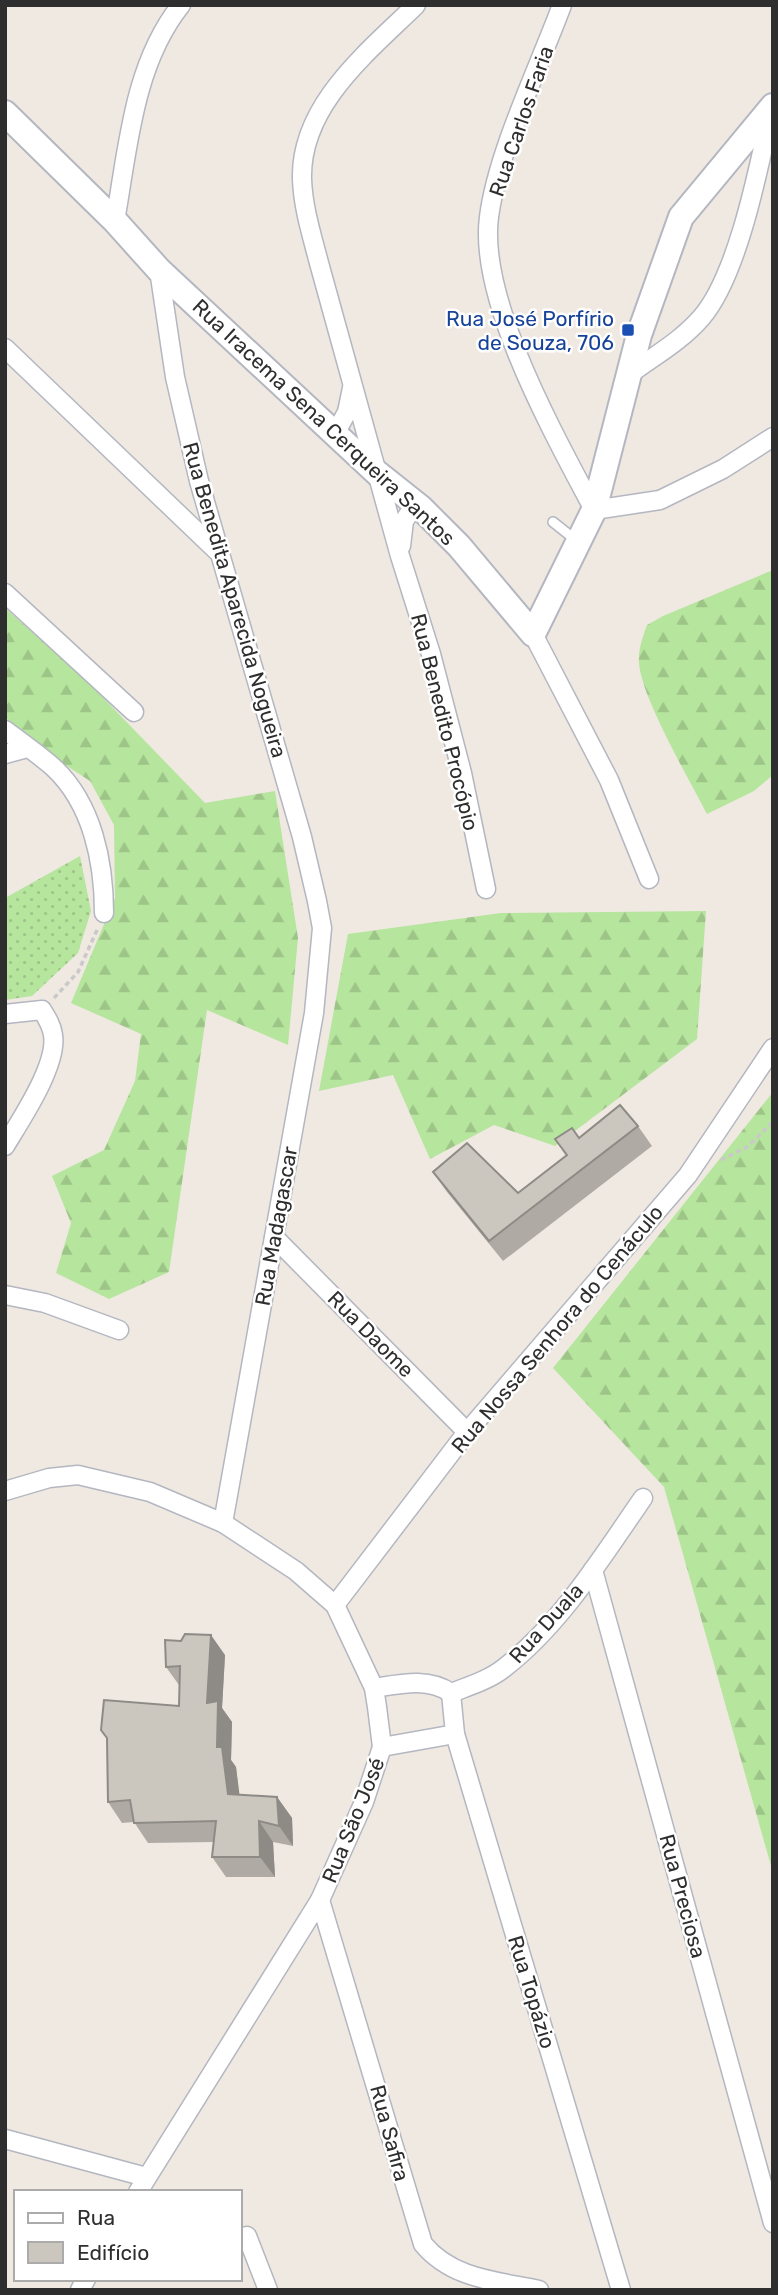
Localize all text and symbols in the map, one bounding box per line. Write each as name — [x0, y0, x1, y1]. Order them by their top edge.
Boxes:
street label: Rua Carlos Faria — [484, 42, 558, 200]
street label: Rua Iracema Sena Cerqueira Santos — [188, 294, 460, 550]
place label: Rua José Porfírio de Souza, 706 — [446, 306, 614, 355]
marker: Rua José Porfírio de Souza, 706 — [620, 322, 636, 338]
street label: Rua Benedita Aparecida Nogueira — [178, 439, 292, 761]
street label: Rua Benedito Procópio — [406, 611, 484, 833]
street label: Rua Madagascar — [250, 1144, 302, 1308]
street label: Rua Nossa Senhora do Cenáculo — [446, 1200, 668, 1458]
street label: Rua Daome — [323, 1286, 419, 1382]
street label: Rua Duala — [504, 1578, 588, 1668]
street label: Rua São José — [317, 1754, 389, 1886]
street label: Rua Preciosa — [654, 1831, 712, 1961]
street label: Rua Topázio — [503, 1933, 561, 2051]
street label: Rua Safira — [365, 2082, 415, 2184]
legend — [14, 2190, 242, 2281]
text: Rua — [77, 2205, 115, 2230]
text: Edifício — [77, 2240, 149, 2265]

